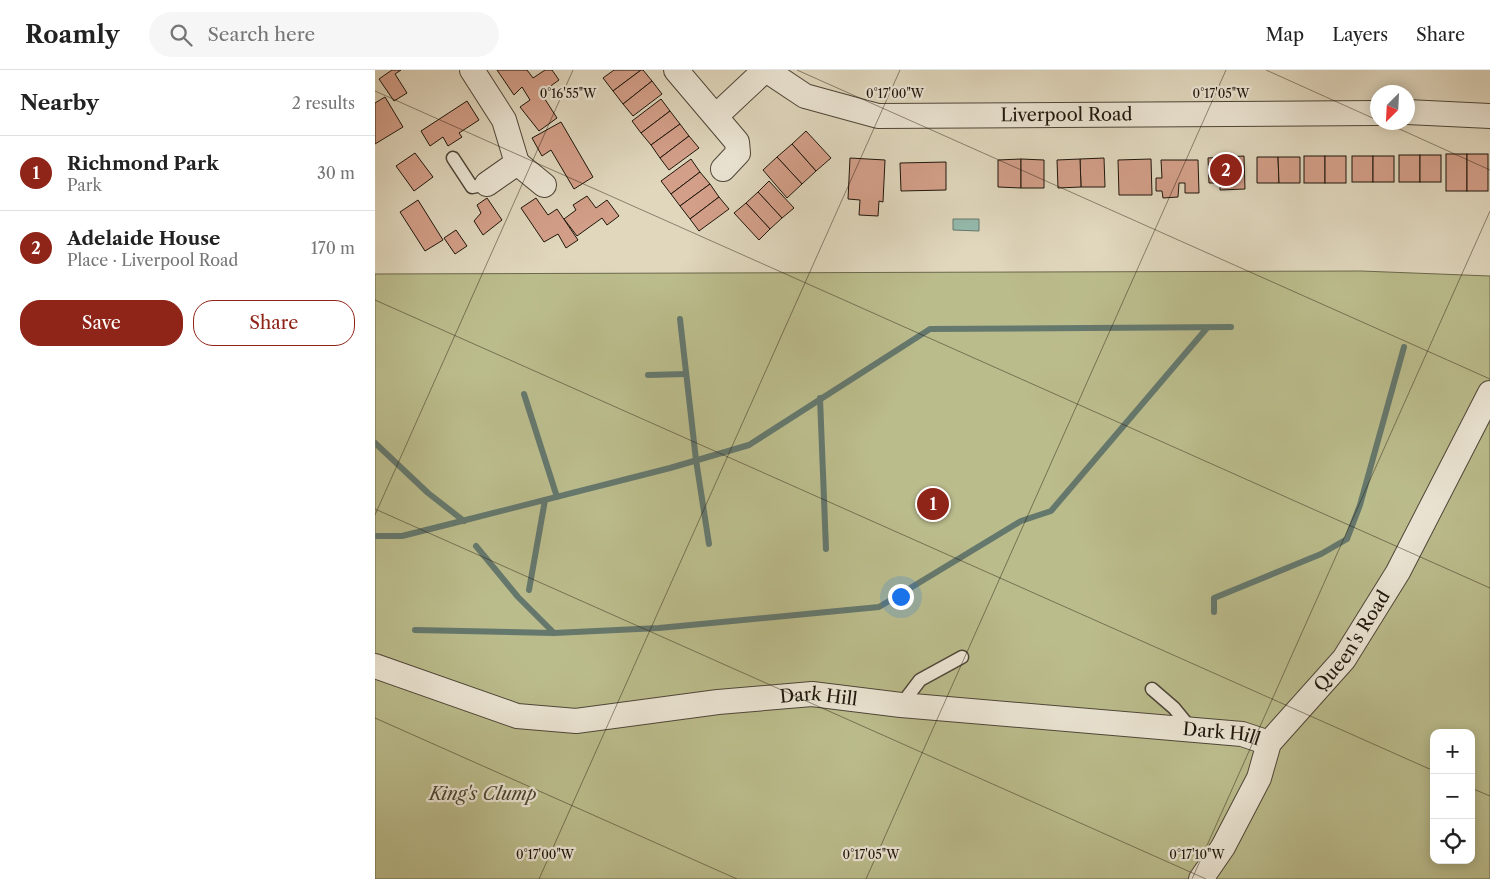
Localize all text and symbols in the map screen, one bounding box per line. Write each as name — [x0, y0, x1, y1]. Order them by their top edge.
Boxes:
search box — [149, 12, 499, 57]
text: Roamly — [25, 20, 119, 49]
icon: search — [167, 21, 195, 49]
text: Search here — [207, 23, 315, 46]
text: Map — [1266, 24, 1304, 46]
text: Layers — [1332, 24, 1388, 46]
text: Share — [1416, 24, 1465, 46]
north arrow — [1370, 85, 1415, 130]
text: 0°16'55"W — [540, 86, 597, 101]
text: 0°17'00"W — [866, 86, 925, 101]
text: 0°17'05"W — [1193, 86, 1250, 101]
text: Nearby — [20, 90, 99, 115]
text: 2 results — [292, 93, 355, 113]
street label: Liverpool Road — [1000, 103, 1132, 126]
pin: 2 — [1210, 151, 1242, 189]
text: Richmond Park — [67, 152, 219, 175]
text: 1 — [32, 163, 40, 183]
text: 30 m — [317, 163, 355, 183]
text: Park — [67, 175, 102, 195]
text: Adelaide House — [67, 227, 220, 250]
text: 2 — [31, 238, 41, 258]
text: 170 m — [311, 238, 355, 258]
text: Place · Liverpool Road — [67, 250, 238, 270]
button: Save — [20, 300, 183, 346]
button: Share — [193, 300, 355, 346]
pin: 1 — [917, 485, 949, 523]
your location — [888, 584, 914, 610]
street label: Queen's Road — [1309, 587, 1395, 696]
street label: Dark Hill — [779, 683, 859, 711]
street label: Dark Hill — [1182, 718, 1263, 750]
map controls — [1430, 729, 1475, 864]
button: + — [1430, 729, 1475, 774]
button: − — [1430, 774, 1475, 819]
park label: King's Clump — [427, 783, 537, 805]
button: locate — [1430, 819, 1475, 864]
text: 0°17'00"W — [516, 847, 575, 862]
text: 0°17'05"W — [843, 847, 900, 862]
text: 0°17'10"W — [1169, 847, 1226, 862]

